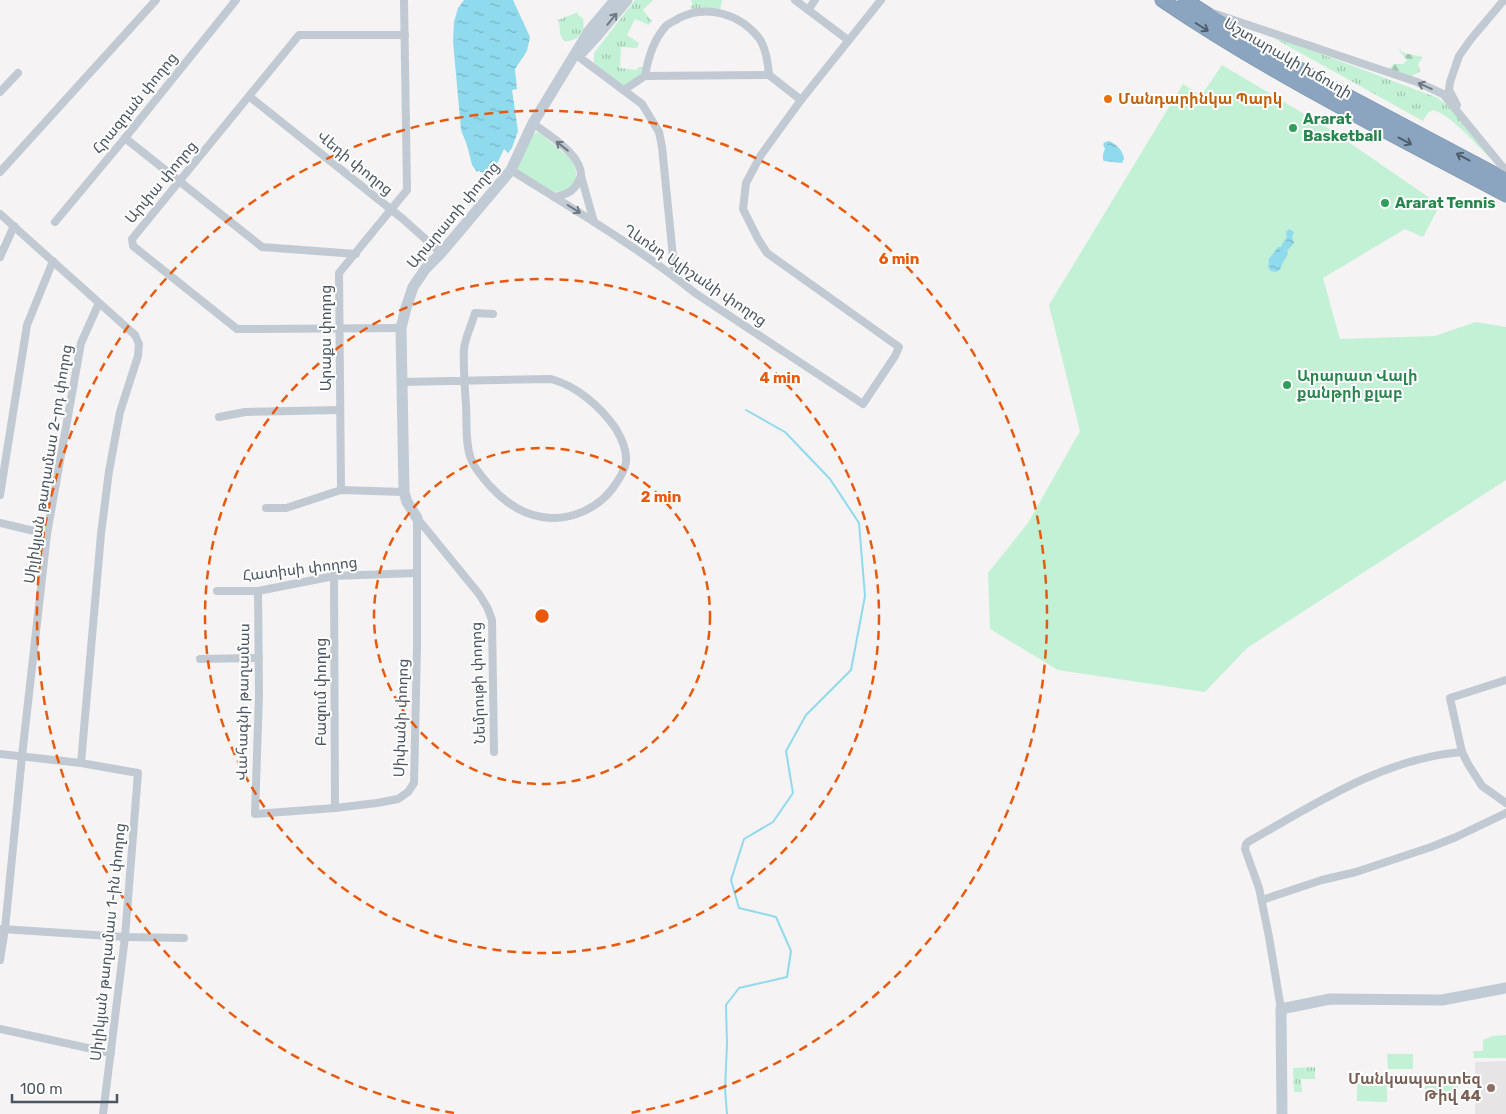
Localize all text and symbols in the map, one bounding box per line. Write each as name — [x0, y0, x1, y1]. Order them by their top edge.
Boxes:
one-way arrow — [606, 12, 617, 25]
street label: Աշտարակի խճուղի — [1221, 14, 1355, 102]
one-way arrow — [1195, 22, 1209, 32]
street label: Հրազդան փողոց — [89, 49, 181, 157]
one-way arrow — [1418, 81, 1433, 90]
place label: Մանդարինկա Պարկ — [1118, 90, 1282, 108]
marker: Մանդարինկա Պարկ — [1102, 93, 1114, 105]
place label: Ararat Basketball — [1303, 110, 1382, 145]
marker: Ararat Basketball — [1287, 122, 1299, 134]
street label: Վեդի փողոց — [313, 127, 397, 199]
one-way arrow — [1397, 136, 1412, 146]
street label: Արփա փողոց — [121, 137, 201, 227]
one-way arrow — [556, 141, 569, 152]
one-way arrow — [1456, 152, 1471, 161]
street label: Արարատի փողոց — [403, 158, 503, 272]
place label: Ararat Tennis — [1395, 194, 1496, 212]
marker: Ararat Tennis — [1379, 197, 1391, 209]
one-way arrow — [566, 205, 580, 215]
street label: Ղևոնդ Ալիշանի փողոց — [620, 220, 770, 330]
text: 6 min — [879, 250, 919, 268]
street label: Արաքս փողոց — [317, 285, 335, 391]
street label: Սիլիկյան թաղամաս 2-րդ փողոց — [20, 343, 76, 585]
place label: Արարատ Վալի քանթրի քլաբ — [1297, 367, 1418, 402]
text: 4 min — [759, 369, 801, 387]
marker: Արարատ Վալի քանթրի քլաբ — [1281, 379, 1293, 391]
text: 2 min — [641, 488, 681, 506]
street label: Հատիսի փողոց — [242, 553, 358, 585]
centre of rings — [533, 607, 551, 625]
street label: Նեմրութի փողոց — [467, 622, 489, 744]
street label: Վահագնի թաղամաս — [233, 623, 253, 781]
street label: Բազում փողոց — [312, 638, 330, 746]
street label: Սիփանի փողոց — [390, 658, 412, 778]
street label: Սիլիկյան թաղամաս 1-ին փողոց — [87, 822, 129, 1062]
place label: Մանկապարտեզ Թիվ 44 — [1348, 1070, 1482, 1105]
scale bar — [12, 1072, 118, 1104]
text: 100 m — [20, 1080, 62, 1098]
marker: Մանկապարտեզ Թիվ 44 — [1485, 1082, 1497, 1094]

